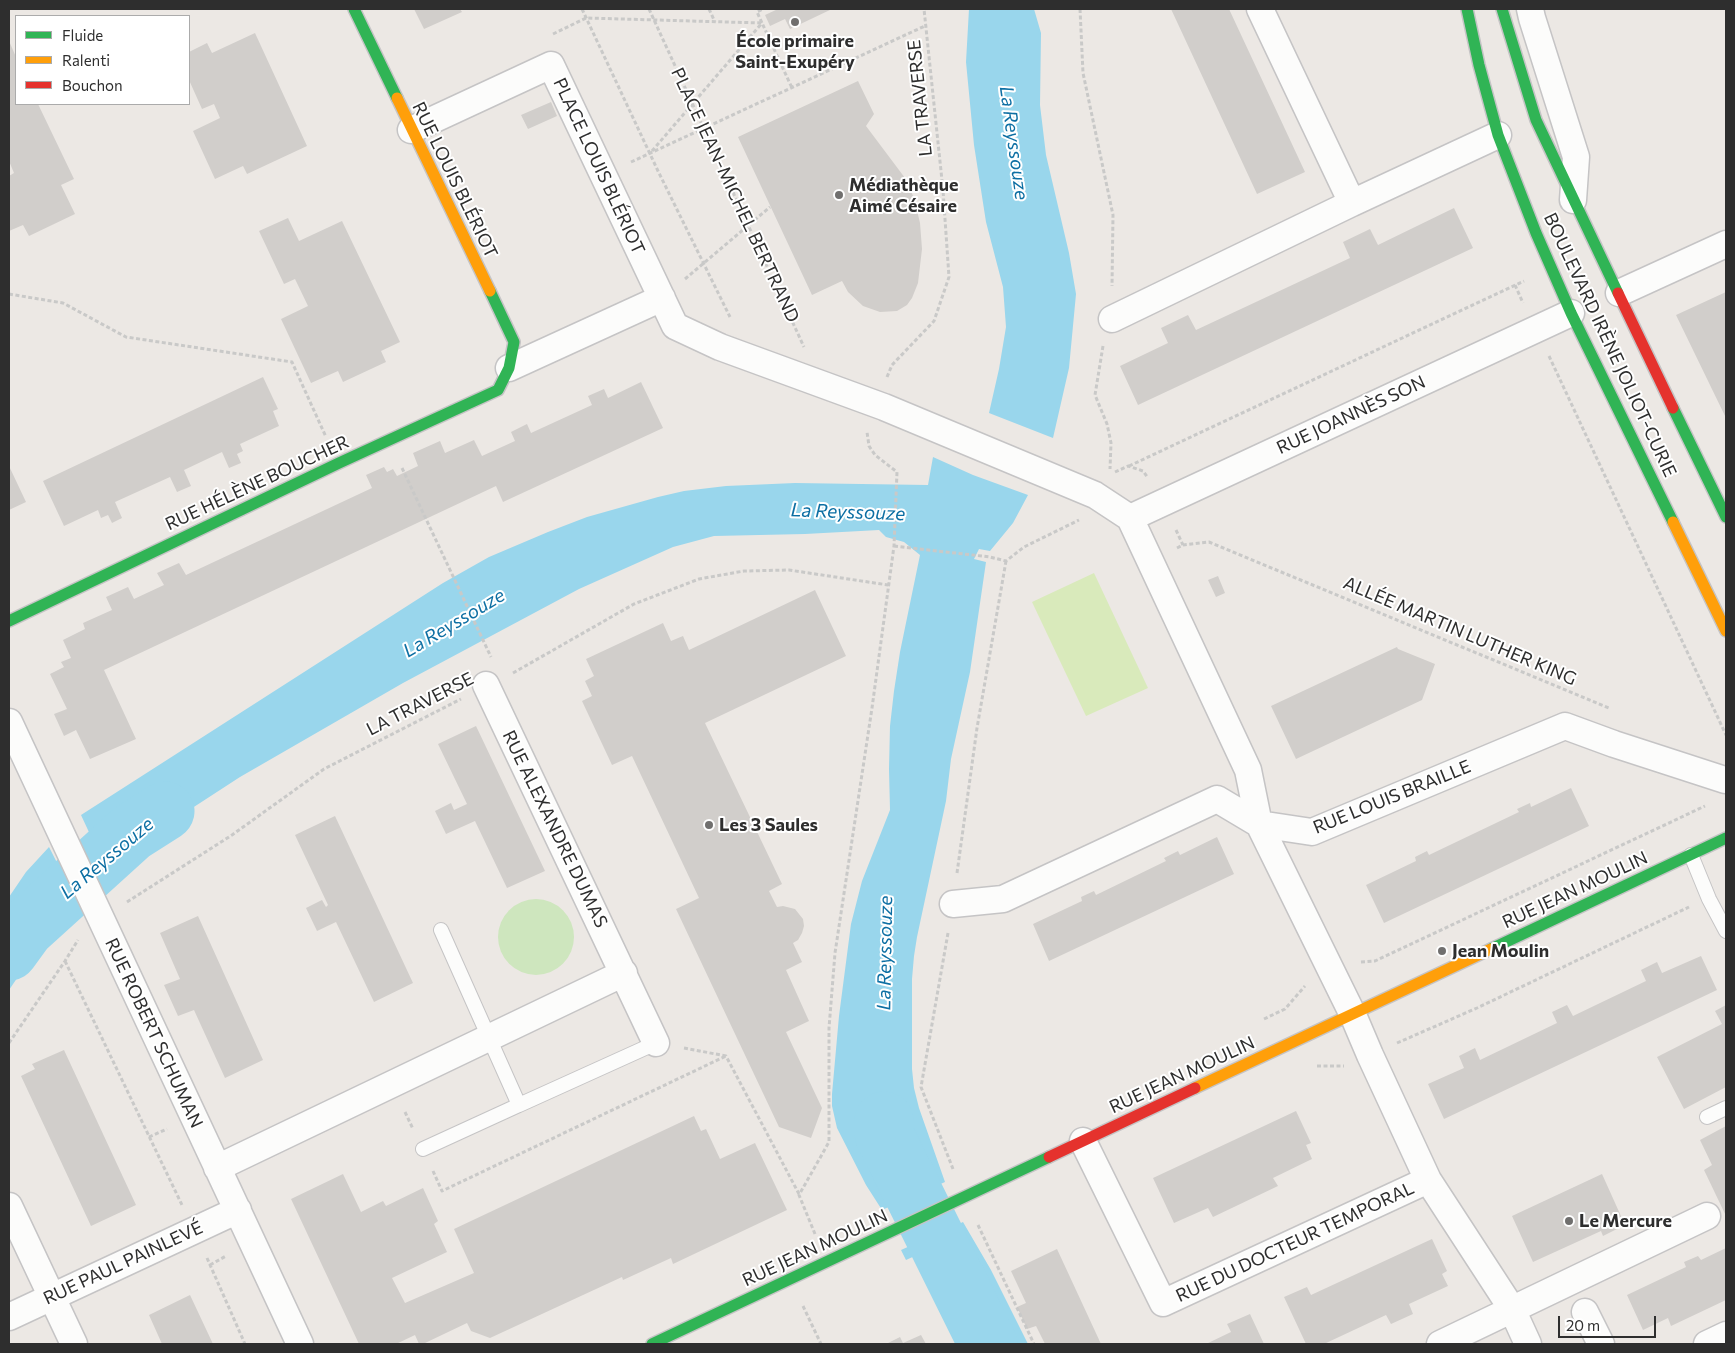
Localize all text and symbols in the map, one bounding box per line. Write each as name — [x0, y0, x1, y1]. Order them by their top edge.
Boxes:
legend — [15, 15, 190, 105]
marker: École primaire Saint-Exupéry — [789, 16, 801, 28]
text: Fluide — [62, 26, 103, 44]
place label: École primaire Saint-Exupéry — [735, 30, 855, 72]
street label: LA TRAVERSE — [903, 39, 937, 157]
text: Ralenti — [62, 51, 110, 69]
street label: PLACE JEAN-MICHEL BERTRAND — [666, 64, 804, 326]
street label: PLACE LOUIS BLÉRIOT — [549, 74, 649, 258]
text: Bouchon — [62, 76, 123, 94]
water label: La Reyssouze — [995, 85, 1033, 201]
street label: RUE LOUIS BLÉRIOT — [408, 98, 502, 262]
place label: Médiathèque Aimé Césaire — [849, 174, 959, 216]
marker: Médiathèque Aimé Césaire — [833, 189, 845, 201]
street label: BOULEVARD IRÈNE JOLIOT-CURIE — [1539, 209, 1681, 481]
street label: RUE JOANNÈS SON — [1273, 371, 1429, 459]
street label: RUE HÉLÈNE BOUCHER — [162, 431, 352, 535]
water label: La Reyssouze — [790, 499, 906, 525]
street label: ALLÉE MARTIN LUTHER KING — [1340, 572, 1580, 690]
water label: La Reyssouze — [399, 584, 509, 662]
street label: LA TRAVERSE — [363, 668, 477, 740]
street label: RUE ALEXANDRE DUMAS — [498, 727, 612, 931]
street label: RUE LOUIS BRAILLE — [1310, 755, 1474, 839]
water label: La Reyssouze — [56, 812, 158, 904]
place label: Les 3 Saules — [719, 814, 818, 836]
marker: Les 3 Saules — [703, 819, 715, 831]
street label: RUE JEAN MOULIN — [1499, 847, 1651, 933]
water label: La Reyssouze — [873, 895, 897, 1011]
street label: RUE ROBERT SCHUMAN — [100, 935, 208, 1131]
place label: Jean Moulin — [1452, 940, 1549, 962]
marker: Jean Moulin — [1436, 945, 1448, 957]
street label: RUE JEAN MOULIN — [1106, 1032, 1258, 1118]
street label: RUE DU DOCTEUR TEMPORAL — [1173, 1177, 1417, 1307]
street label: RUE JEAN MOULIN — [739, 1205, 891, 1291]
place label: Le Mercure — [1579, 1210, 1672, 1232]
marker: Le Mercure — [1563, 1215, 1575, 1227]
street label: RUE PAUL PAINLEVÉ — [40, 1217, 206, 1309]
scale bar — [1560, 1306, 1658, 1338]
text: 20 m — [1566, 1316, 1600, 1334]

